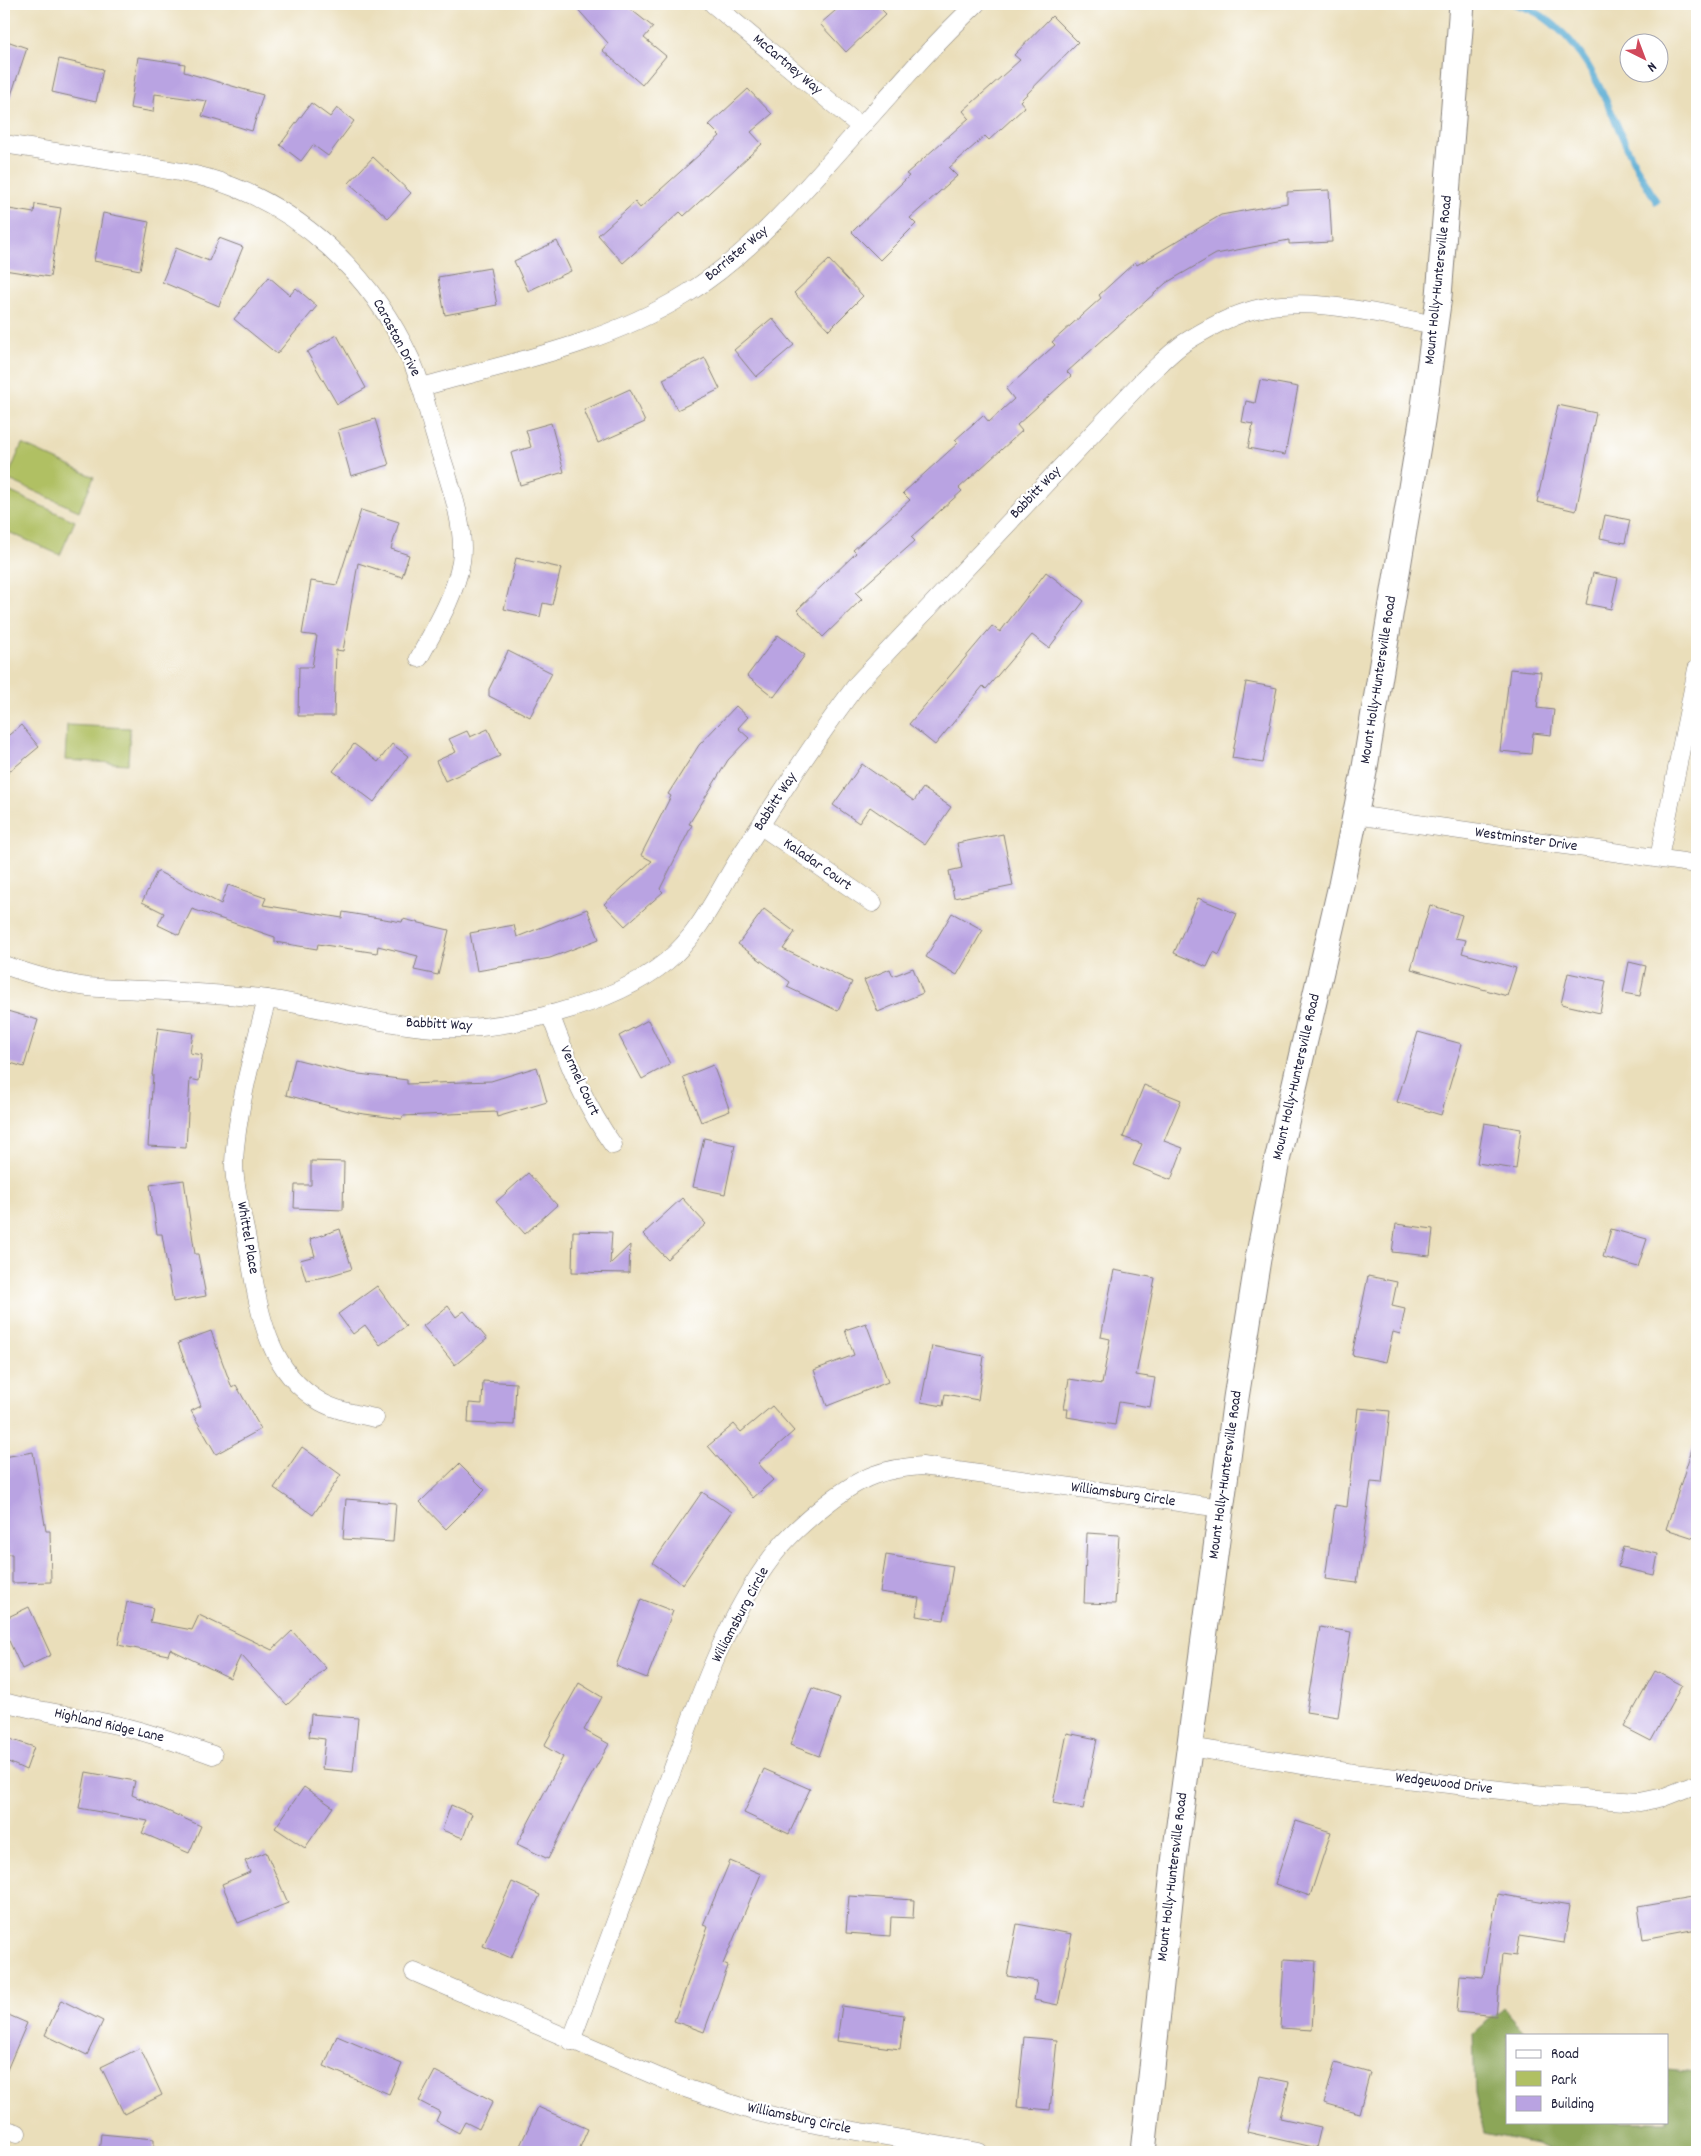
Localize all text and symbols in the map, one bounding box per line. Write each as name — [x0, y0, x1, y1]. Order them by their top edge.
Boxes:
street label: McCartney Way — [747, 29, 827, 101]
north arrow — [1618, 32, 1668, 82]
text: N — [1642, 56, 1661, 76]
street label: Mount Holly-Huntersville Road — [1419, 194, 1459, 366]
street label: Barrister Way — [700, 220, 774, 287]
street label: Carastan Drive — [366, 295, 426, 381]
street label: Babbitt Way — [1005, 461, 1068, 524]
street label: Mount Holly-Huntersville Road — [1355, 594, 1403, 766]
street label: Babbitt Way — [749, 768, 804, 836]
street label: Westminster Drive — [1473, 822, 1579, 858]
street label: Kaladar Court — [778, 833, 856, 897]
street label: Mount Holly-Huntersville Road — [1267, 992, 1327, 1162]
street label: Babbitt Way — [405, 1012, 474, 1038]
street label: Vermel Court — [553, 1042, 605, 1120]
street label: Whittel Place — [230, 1200, 264, 1276]
street label: Mount Holly-Huntersville Road — [1203, 1389, 1249, 1561]
street label: Williamsburg Circle — [1069, 1477, 1177, 1513]
street label: Williamsburg Circle — [707, 1563, 776, 1667]
street label: Highland Ridge Lane — [52, 1703, 167, 1749]
street label: Wedgewood Drive — [1394, 1767, 1494, 1801]
street label: Mount Holly-Huntersville Road — [1152, 1791, 1194, 1963]
legend — [1506, 2034, 1668, 2124]
text: Road — [1551, 2044, 1579, 2066]
text: Park — [1551, 2070, 1577, 2092]
text: Building — [1551, 2094, 1594, 2116]
street label: Williamsburg Circle — [745, 2097, 853, 2141]

